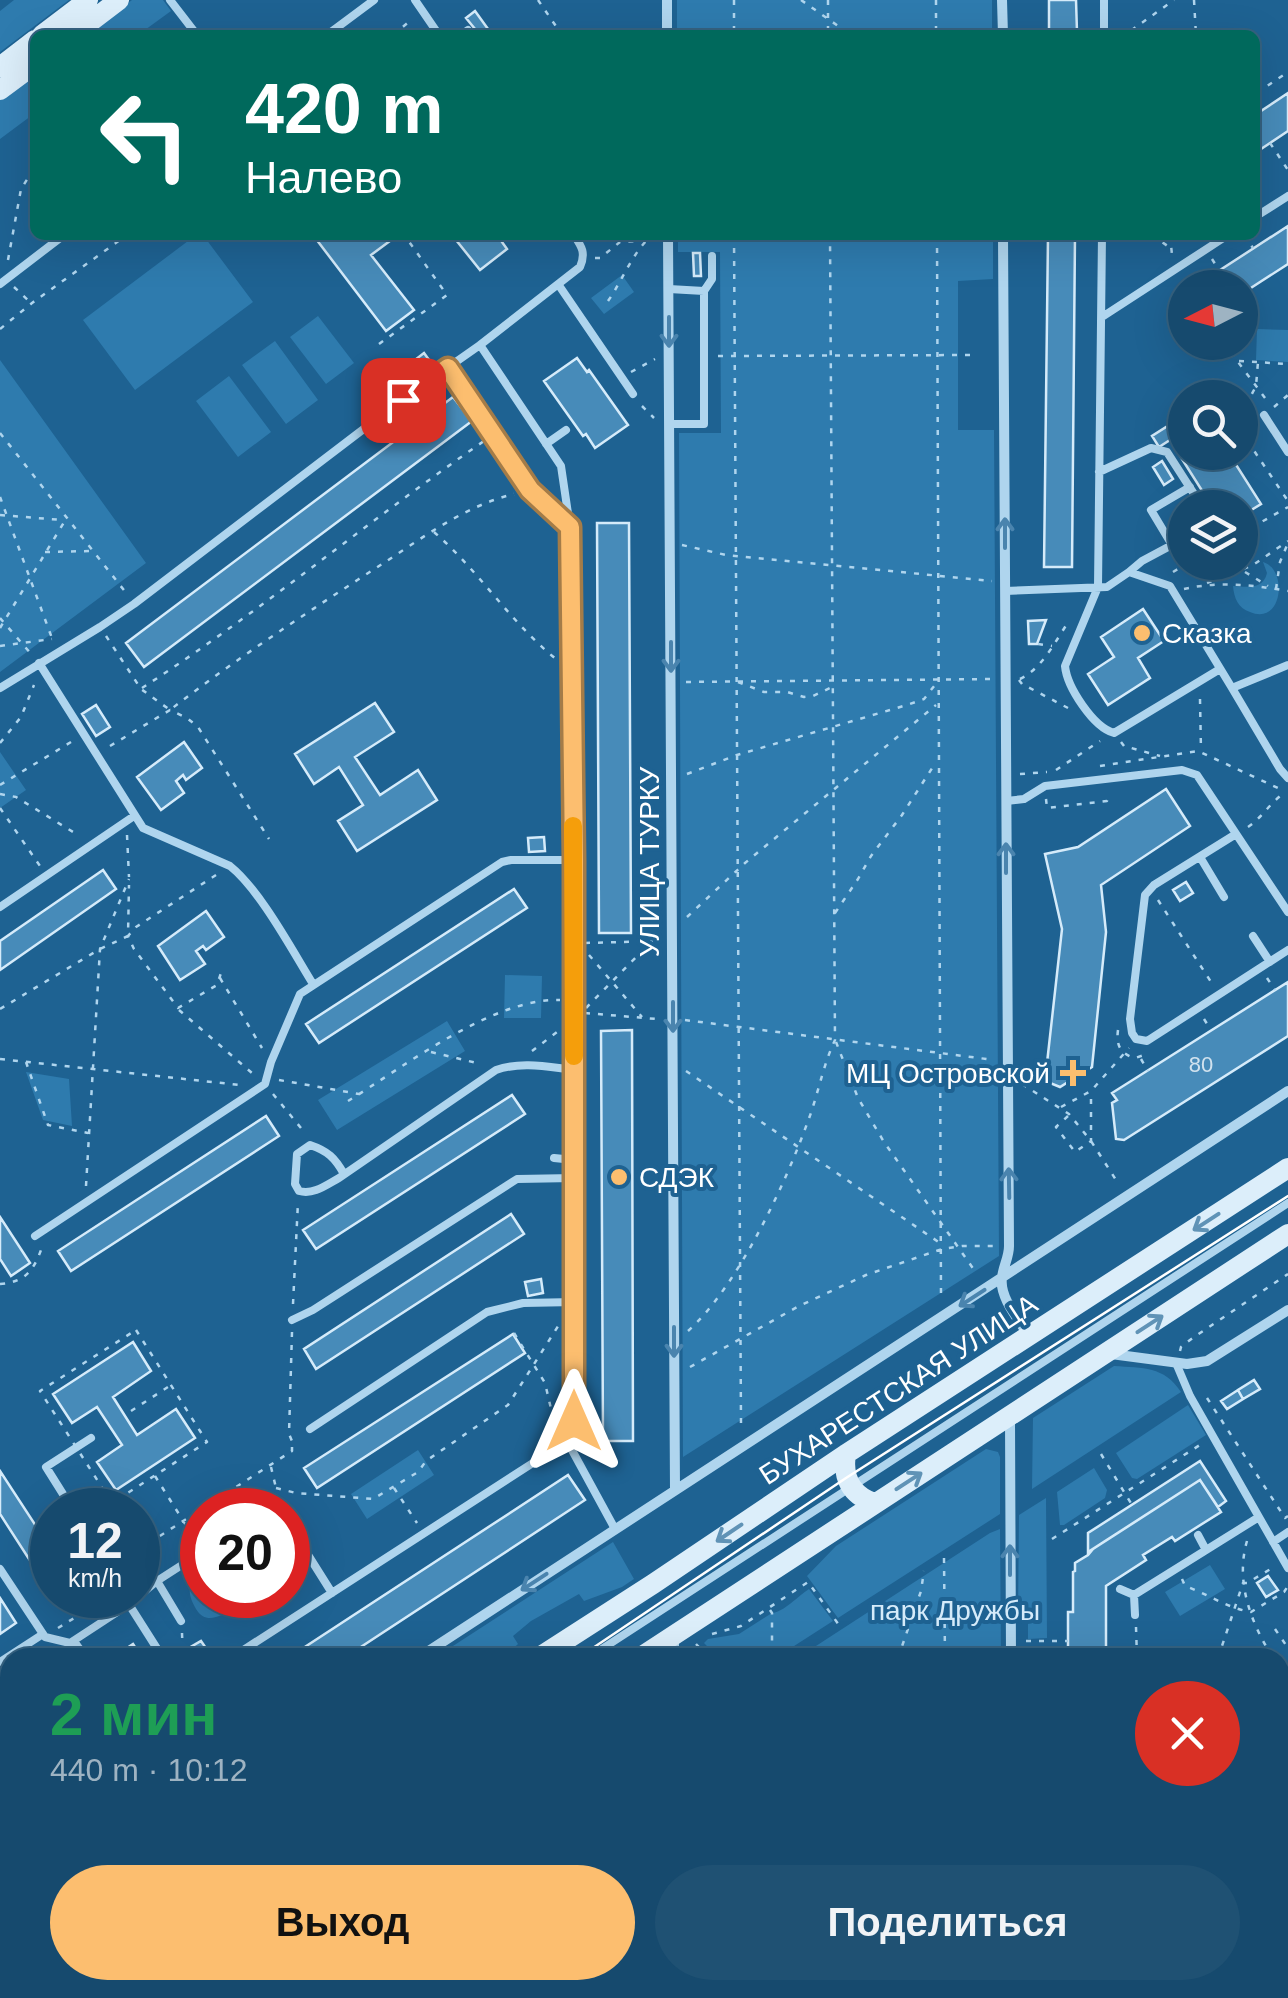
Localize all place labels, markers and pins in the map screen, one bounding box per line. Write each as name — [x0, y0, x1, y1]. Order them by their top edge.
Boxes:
pin — [361, 358, 446, 443]
place label: Сказка — [1162, 618, 1252, 649]
marker: Сказка — [1131, 622, 1153, 644]
place label: МЦ Островской — [846, 1058, 1050, 1089]
marker: МЦ Островской — [1060, 1060, 1086, 1086]
place label: СДЭК — [639, 1162, 715, 1193]
marker: СДЭК — [608, 1166, 630, 1188]

